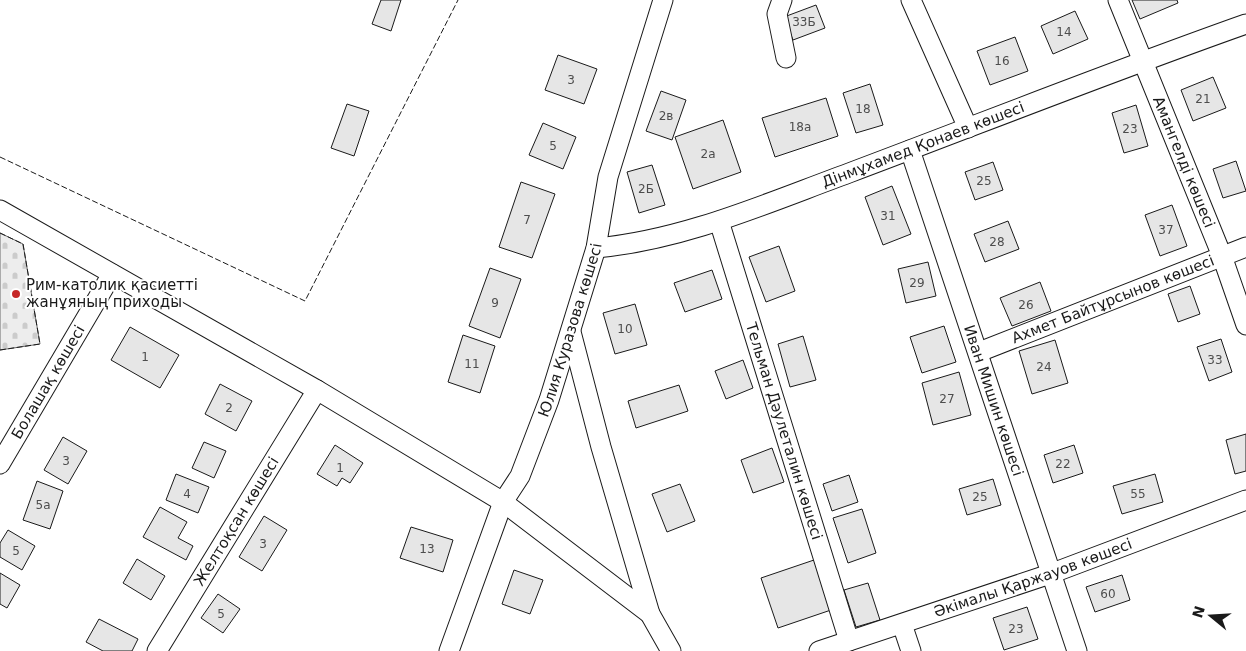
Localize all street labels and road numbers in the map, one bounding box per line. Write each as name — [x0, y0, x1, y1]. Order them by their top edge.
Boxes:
street label: Амангелді көшесі — [1149, 94, 1219, 231]
street label: Дінмұхамед Қонаев көшесі — [819, 98, 1027, 191]
street label: Юлия Куразова көшесі — [534, 242, 606, 420]
street label: Ахмет Байтұрсынов көшесі — [1009, 251, 1217, 347]
street label: Тельман Дәулеталин көшесі — [742, 320, 826, 542]
street label: Болашақ көшесі — [8, 322, 89, 442]
street label: Иван Мишин көшесі — [960, 323, 1027, 478]
street label: Желтоқсан көшесі — [190, 454, 283, 589]
street label: Әкімалы Қаржауов көшесі — [931, 535, 1135, 621]

